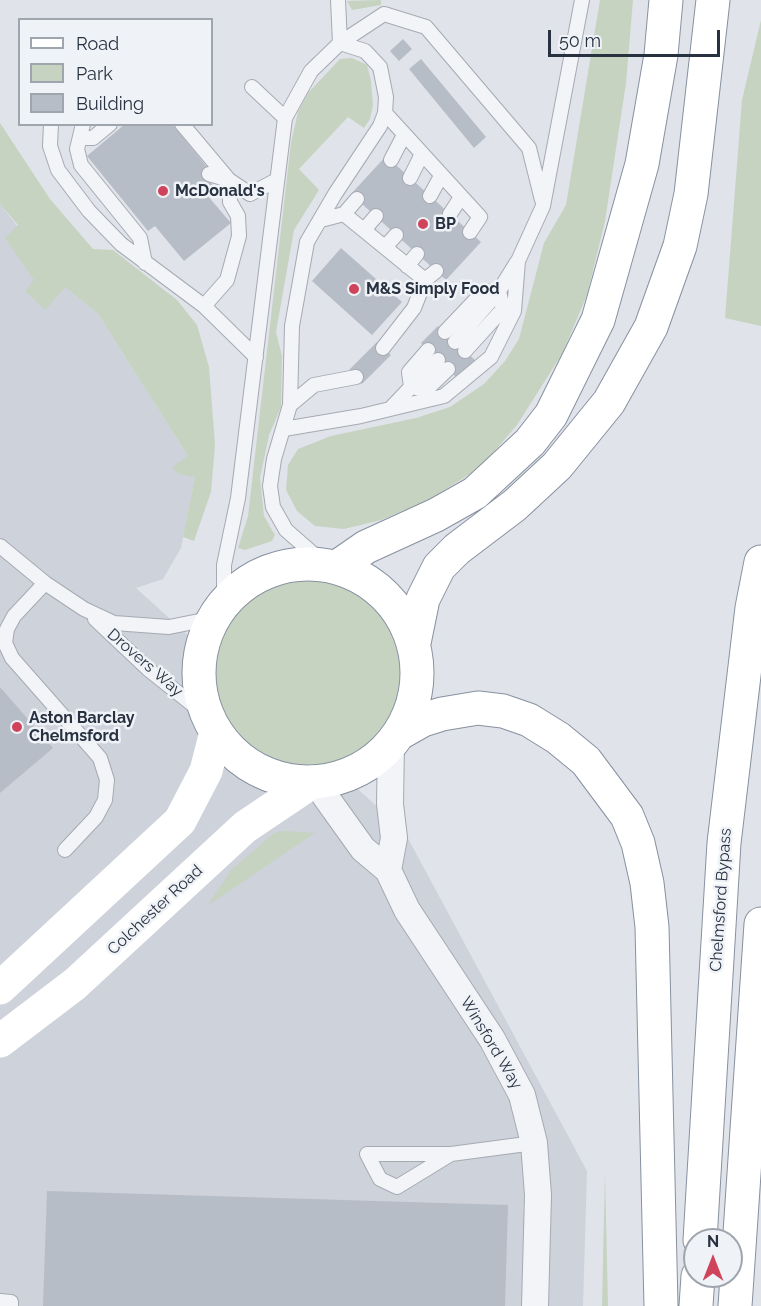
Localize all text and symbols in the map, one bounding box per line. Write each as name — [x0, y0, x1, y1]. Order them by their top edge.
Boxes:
legend — [18, 18, 213, 126]
scale bar — [551, 18, 724, 56]
text: 50 m — [559, 30, 601, 51]
text: Road — [76, 33, 119, 54]
text: Park — [76, 63, 113, 84]
text: Building — [76, 93, 144, 114]
place label: McDonald's — [175, 181, 265, 201]
marker: McDonald's — [156, 184, 170, 198]
place label: BP — [435, 214, 456, 234]
marker: BP — [416, 217, 430, 231]
place label: M&S Simply Food — [366, 279, 500, 299]
marker: M&S Simply Food — [347, 282, 361, 296]
street label: Drovers Way — [103, 625, 187, 701]
place label: Aston Barclay Chelmsford — [29, 708, 135, 746]
marker: Aston Barclay Chelmsford — [10, 720, 24, 734]
street label: Chelmsford Bypass — [706, 828, 736, 972]
street label: Colchester Road — [104, 861, 206, 959]
street label: Winsford Way — [456, 993, 526, 1093]
north arrow — [683, 1228, 743, 1288]
text: N — [707, 1232, 719, 1251]

